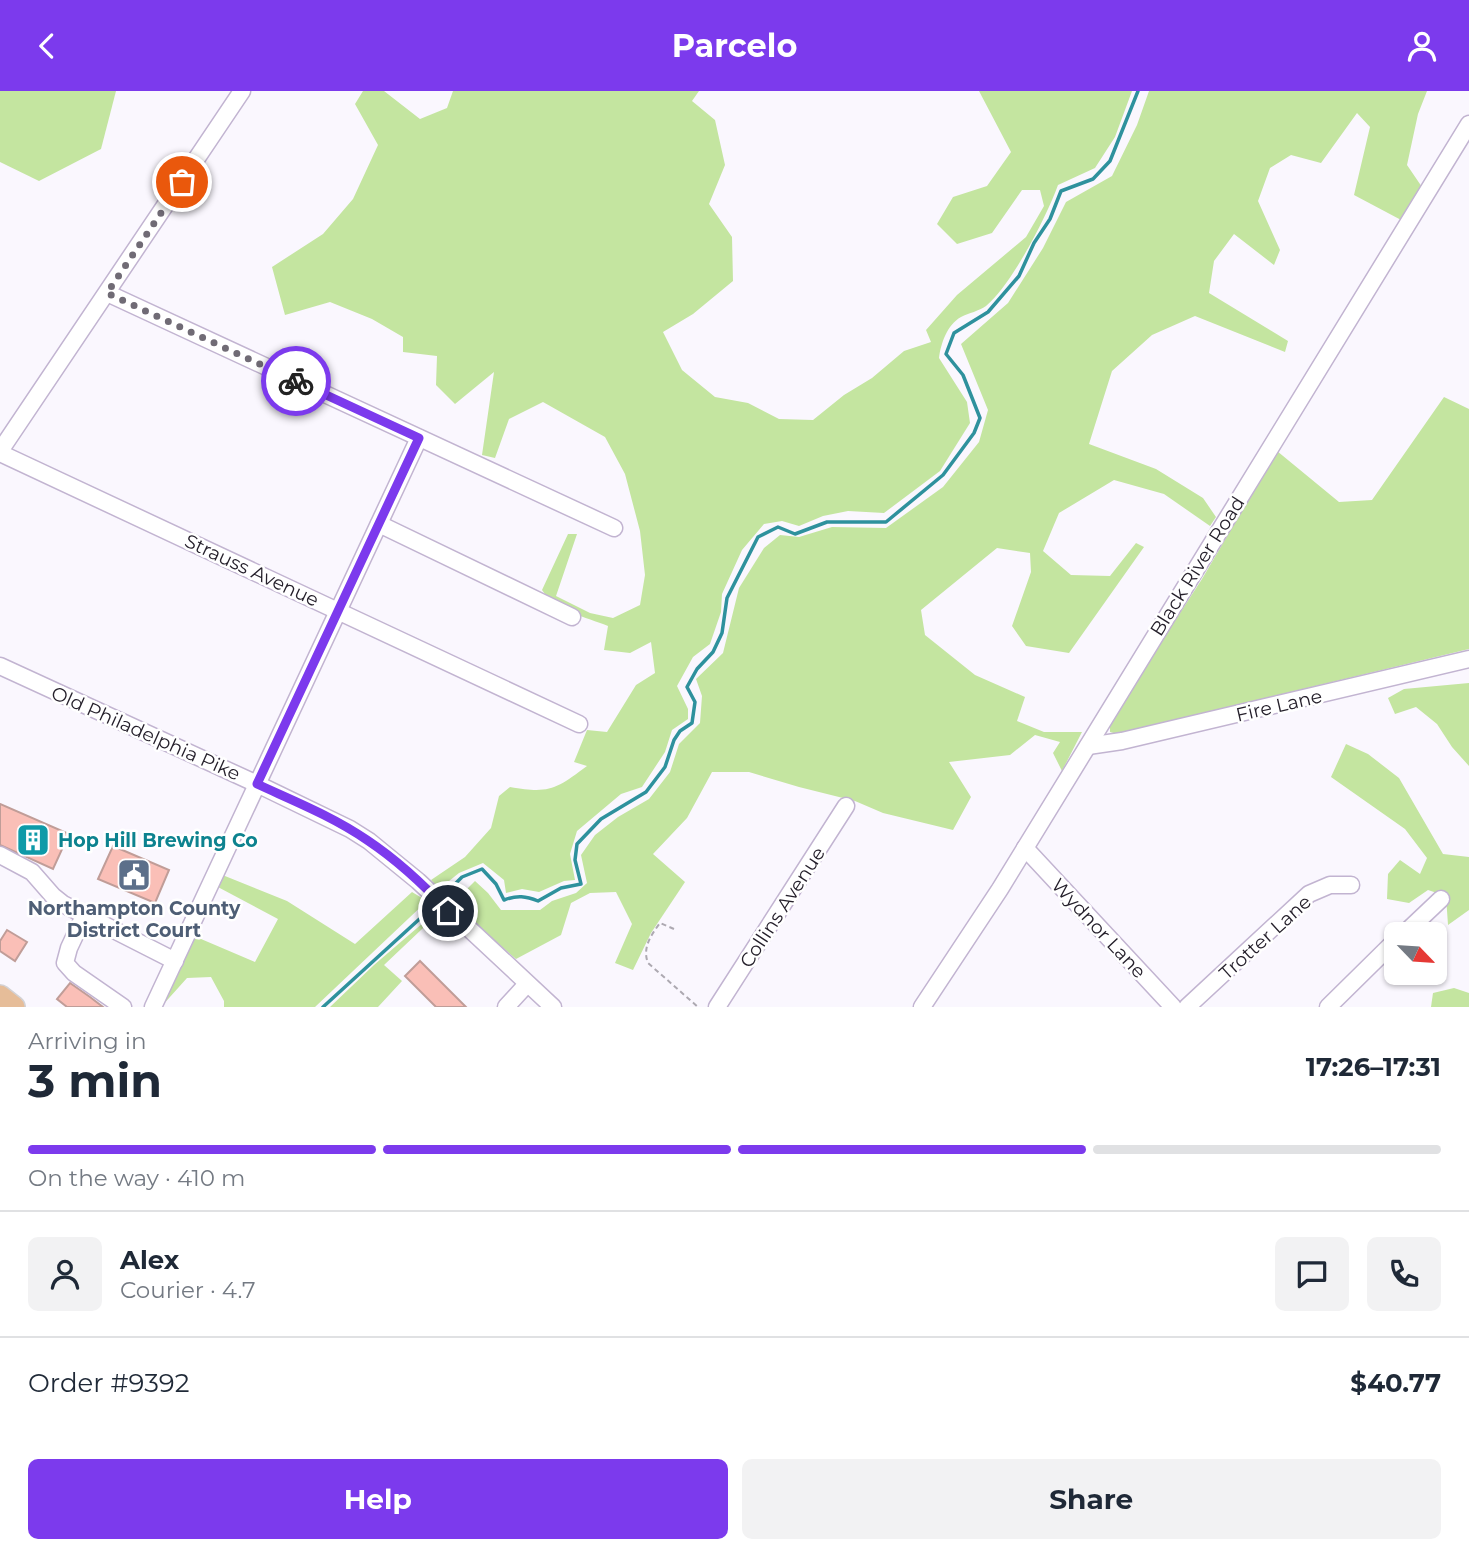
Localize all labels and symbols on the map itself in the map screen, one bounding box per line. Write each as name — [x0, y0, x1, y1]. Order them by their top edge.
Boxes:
pin — [152, 152, 212, 212]
courier — [261, 346, 331, 416]
street label: Black River Road — [1145, 492, 1250, 640]
street label: Strauss Avenue — [181, 529, 323, 612]
street label: Old Philadelphia Pike — [48, 681, 244, 786]
street label: Fire Lane — [1234, 684, 1324, 727]
building icon: Hop Hill Brewing Co — [14, 821, 52, 859]
place label: Hop Hill Brewing Co — [58, 829, 258, 852]
street label: Collins Avenue — [735, 843, 830, 972]
public building icon: Northampton County District Court — [115, 856, 153, 894]
street label: Wydnor Lane — [1047, 874, 1151, 983]
pin — [418, 881, 478, 941]
street label: Trotter Lane — [1215, 890, 1316, 985]
place label: Northampton County District Court — [28, 897, 241, 942]
north arrow — [1384, 922, 1447, 985]

